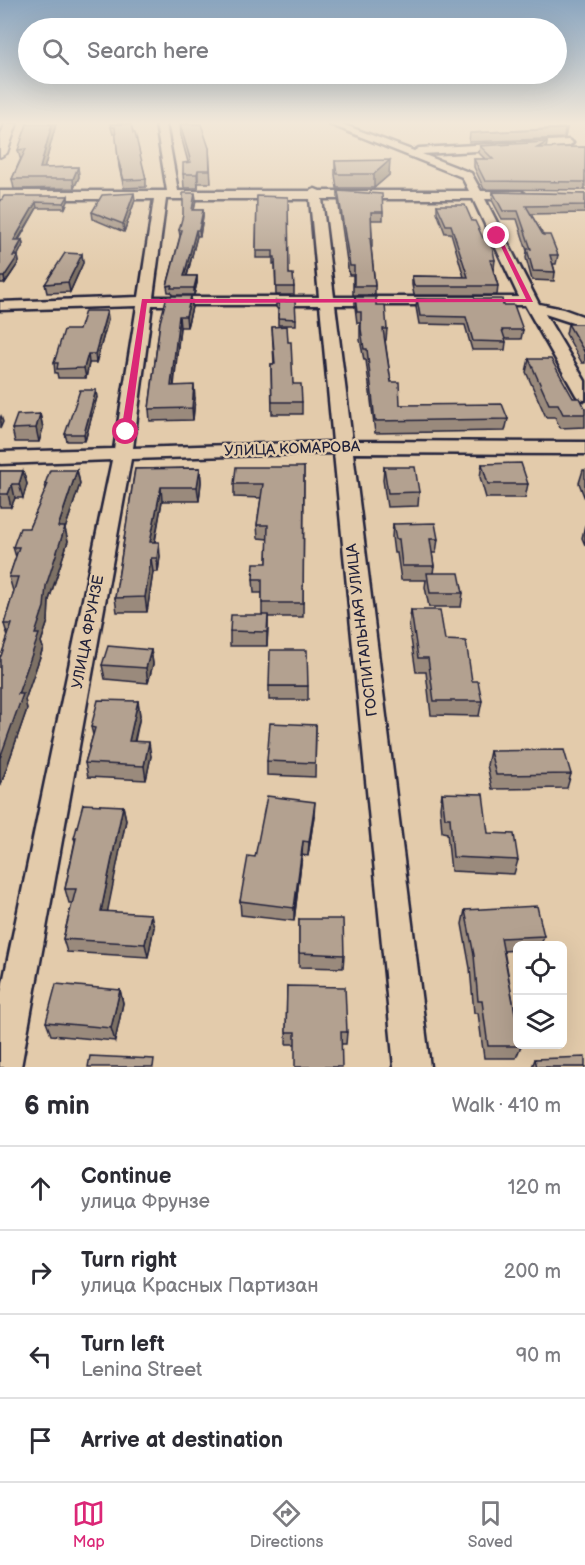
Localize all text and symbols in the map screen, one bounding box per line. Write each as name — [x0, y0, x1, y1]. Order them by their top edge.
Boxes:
search box — [18, 18, 567, 84]
icon: search — [39, 35, 72, 68]
text: Search here — [87, 38, 209, 65]
route end — [483, 222, 509, 248]
route start — [112, 418, 138, 444]
street label: УЛИЦА КОМАРОВА — [224, 437, 361, 461]
street label: ГОСПИТАЛЬНАЯ УЛИЦА — [342, 542, 382, 717]
street label: УЛИЦА ФРУНЗЕ — [68, 573, 108, 691]
map controls — [513, 941, 567, 1049]
button: locate — [513, 941, 567, 995]
button: layers — [513, 995, 567, 1049]
text: 6 min — [24, 1091, 90, 1122]
text: Walk · 410 m — [452, 1094, 561, 1118]
text: Continue — [81, 1163, 171, 1190]
icon: ahead — [24, 1172, 57, 1205]
text: 120 m — [508, 1176, 561, 1200]
text: улица Фрунзе — [81, 1190, 210, 1214]
text: Turn right — [81, 1247, 177, 1274]
icon: right — [24, 1256, 57, 1289]
text: 200 m — [504, 1260, 561, 1284]
text: улица Красных Партизан — [81, 1274, 319, 1298]
text: Turn left — [81, 1331, 165, 1358]
icon: left — [24, 1340, 57, 1373]
text: 90 m — [516, 1344, 561, 1368]
text: Lenina Street — [81, 1358, 202, 1382]
icon: arrive — [24, 1424, 57, 1457]
text: Arrive at destination — [81, 1427, 283, 1454]
tab: Map — [72, 1497, 105, 1552]
tab: Directions — [250, 1497, 323, 1552]
tab: Saved — [468, 1497, 513, 1552]

